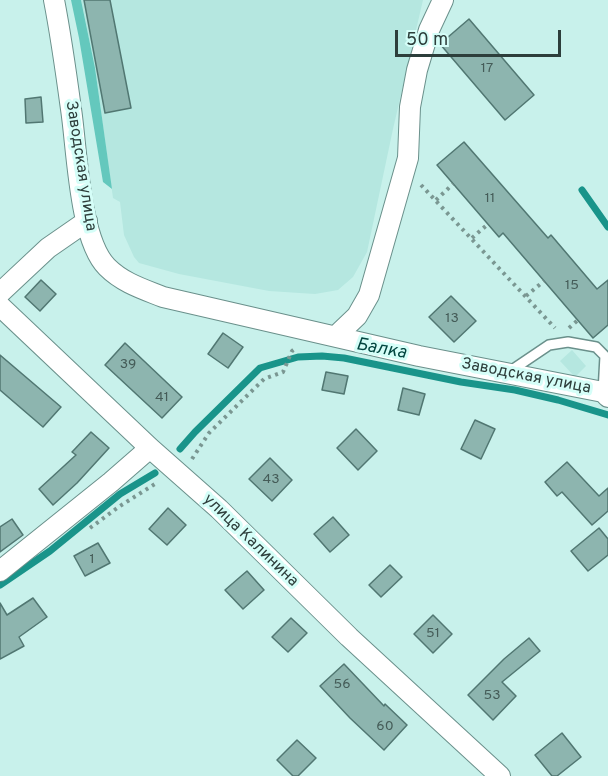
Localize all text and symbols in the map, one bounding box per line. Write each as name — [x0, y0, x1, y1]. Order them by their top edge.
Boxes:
scale bar — [398, 18, 564, 56]
text: 50 m — [406, 29, 448, 52]
house number: 17 — [481, 61, 493, 77]
street label: Заводская улица — [60, 99, 100, 233]
house number: 11 — [485, 191, 495, 207]
house number: 15 — [565, 278, 579, 294]
house number: 13 — [445, 311, 459, 327]
water label: Балка — [354, 335, 408, 365]
street label: Заводская улица — [460, 355, 592, 399]
house number: 39 — [120, 357, 136, 373]
house number: 41 — [155, 390, 169, 406]
house number: 43 — [262, 472, 280, 488]
street label: улица Калинина — [198, 491, 302, 591]
house number: 1 — [89, 552, 95, 568]
house number: 51 — [426, 626, 440, 642]
house number: 56 — [333, 677, 351, 693]
house number: 53 — [483, 688, 501, 704]
house number: 60 — [376, 719, 394, 735]

